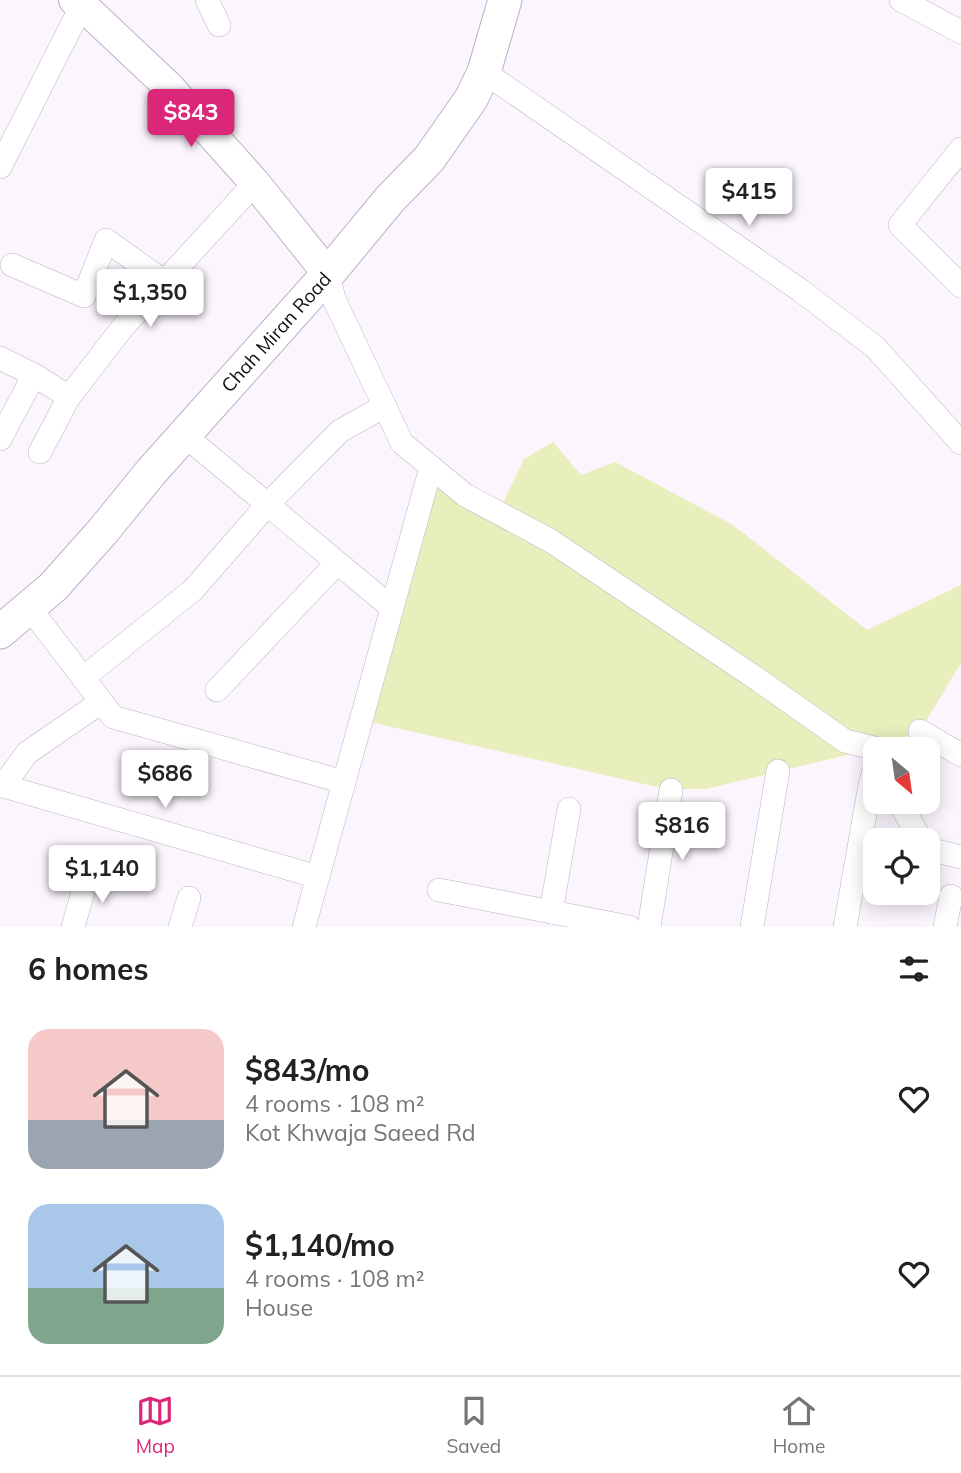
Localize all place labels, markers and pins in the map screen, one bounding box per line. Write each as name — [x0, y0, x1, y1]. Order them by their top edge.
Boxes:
pin: $843 — [150, 90, 232, 149]
pin: $415 — [708, 168, 790, 228]
pin: $1,350 — [93, 270, 207, 329]
pin: $686 — [124, 750, 206, 810]
pin: $816 — [641, 802, 723, 862]
pin: $1,140 — [45, 846, 159, 905]

